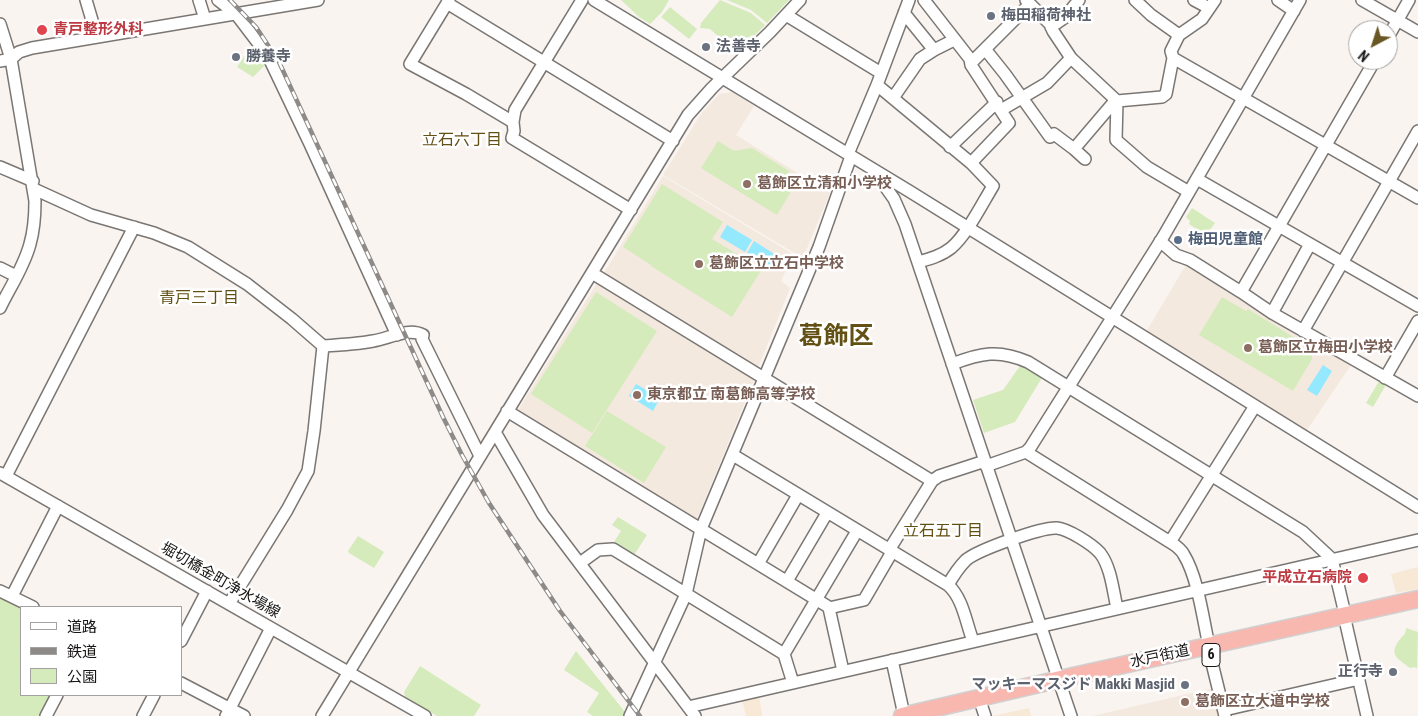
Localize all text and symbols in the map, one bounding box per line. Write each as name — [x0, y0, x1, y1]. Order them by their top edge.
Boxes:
place label: 梅田稲荷神社 — [1001, 7, 1091, 25]
marker: 梅田稲荷神社 — [985, 10, 997, 22]
north arrow — [1348, 20, 1398, 70]
place label: 青戸整形外科 — [53, 21, 143, 39]
marker: 青戸整形外科 — [35, 23, 49, 37]
place label: 法善寺 — [716, 38, 761, 56]
marker: 法善寺 — [700, 41, 712, 53]
text: N — [1356, 47, 1372, 65]
place label: 勝養寺 — [246, 48, 291, 66]
marker: 勝養寺 — [230, 51, 242, 63]
district label: 立石六丁目 — [422, 131, 502, 151]
place label: 葛飾区立清和小学校 — [757, 175, 892, 193]
marker: 葛飾区立清和小学校 — [741, 178, 753, 190]
place label: 梅田児童館 — [1188, 231, 1263, 249]
marker: 梅田児童館 — [1172, 234, 1184, 246]
place label: 葛飾区立立石中学校 — [709, 255, 844, 273]
marker: 葛飾区立立石中学校 — [693, 258, 705, 270]
district label: 青戸三丁目 — [159, 289, 239, 309]
district label: 葛飾区 — [799, 323, 873, 353]
place label: 葛飾区立梅田小学校 — [1258, 339, 1393, 357]
marker: 葛飾区立梅田小学校 — [1242, 342, 1254, 354]
place label: 東京都立 南葛飾高等学校 — [647, 386, 815, 404]
marker: 東京都立 南葛飾高等学校 — [631, 389, 643, 401]
district label: 立石五丁目 — [903, 522, 983, 542]
street label: 堀切橋金町浄水場線 — [157, 539, 283, 623]
place label: 平成立石病院 — [1262, 569, 1352, 587]
marker: 平成立石病院 — [1356, 571, 1370, 585]
legend — [20, 606, 182, 696]
text: 道路 — [67, 618, 97, 636]
street label: 水戸街道 — [1129, 642, 1191, 672]
text: 鉄道 — [67, 643, 97, 661]
road number: 6 — [1202, 644, 1220, 666]
place label: 正行寺 — [1338, 663, 1383, 681]
marker: 正行寺 — [1387, 666, 1399, 678]
text: 公園 — [67, 668, 97, 686]
place label: マッキーマスジド Makki Masjid — [971, 676, 1175, 694]
marker: マッキーマスジド Makki Masjid — [1179, 679, 1191, 691]
place label: 葛飾区立大道中学校 — [1195, 693, 1330, 711]
marker: 葛飾区立大道中学校 — [1179, 696, 1191, 708]

